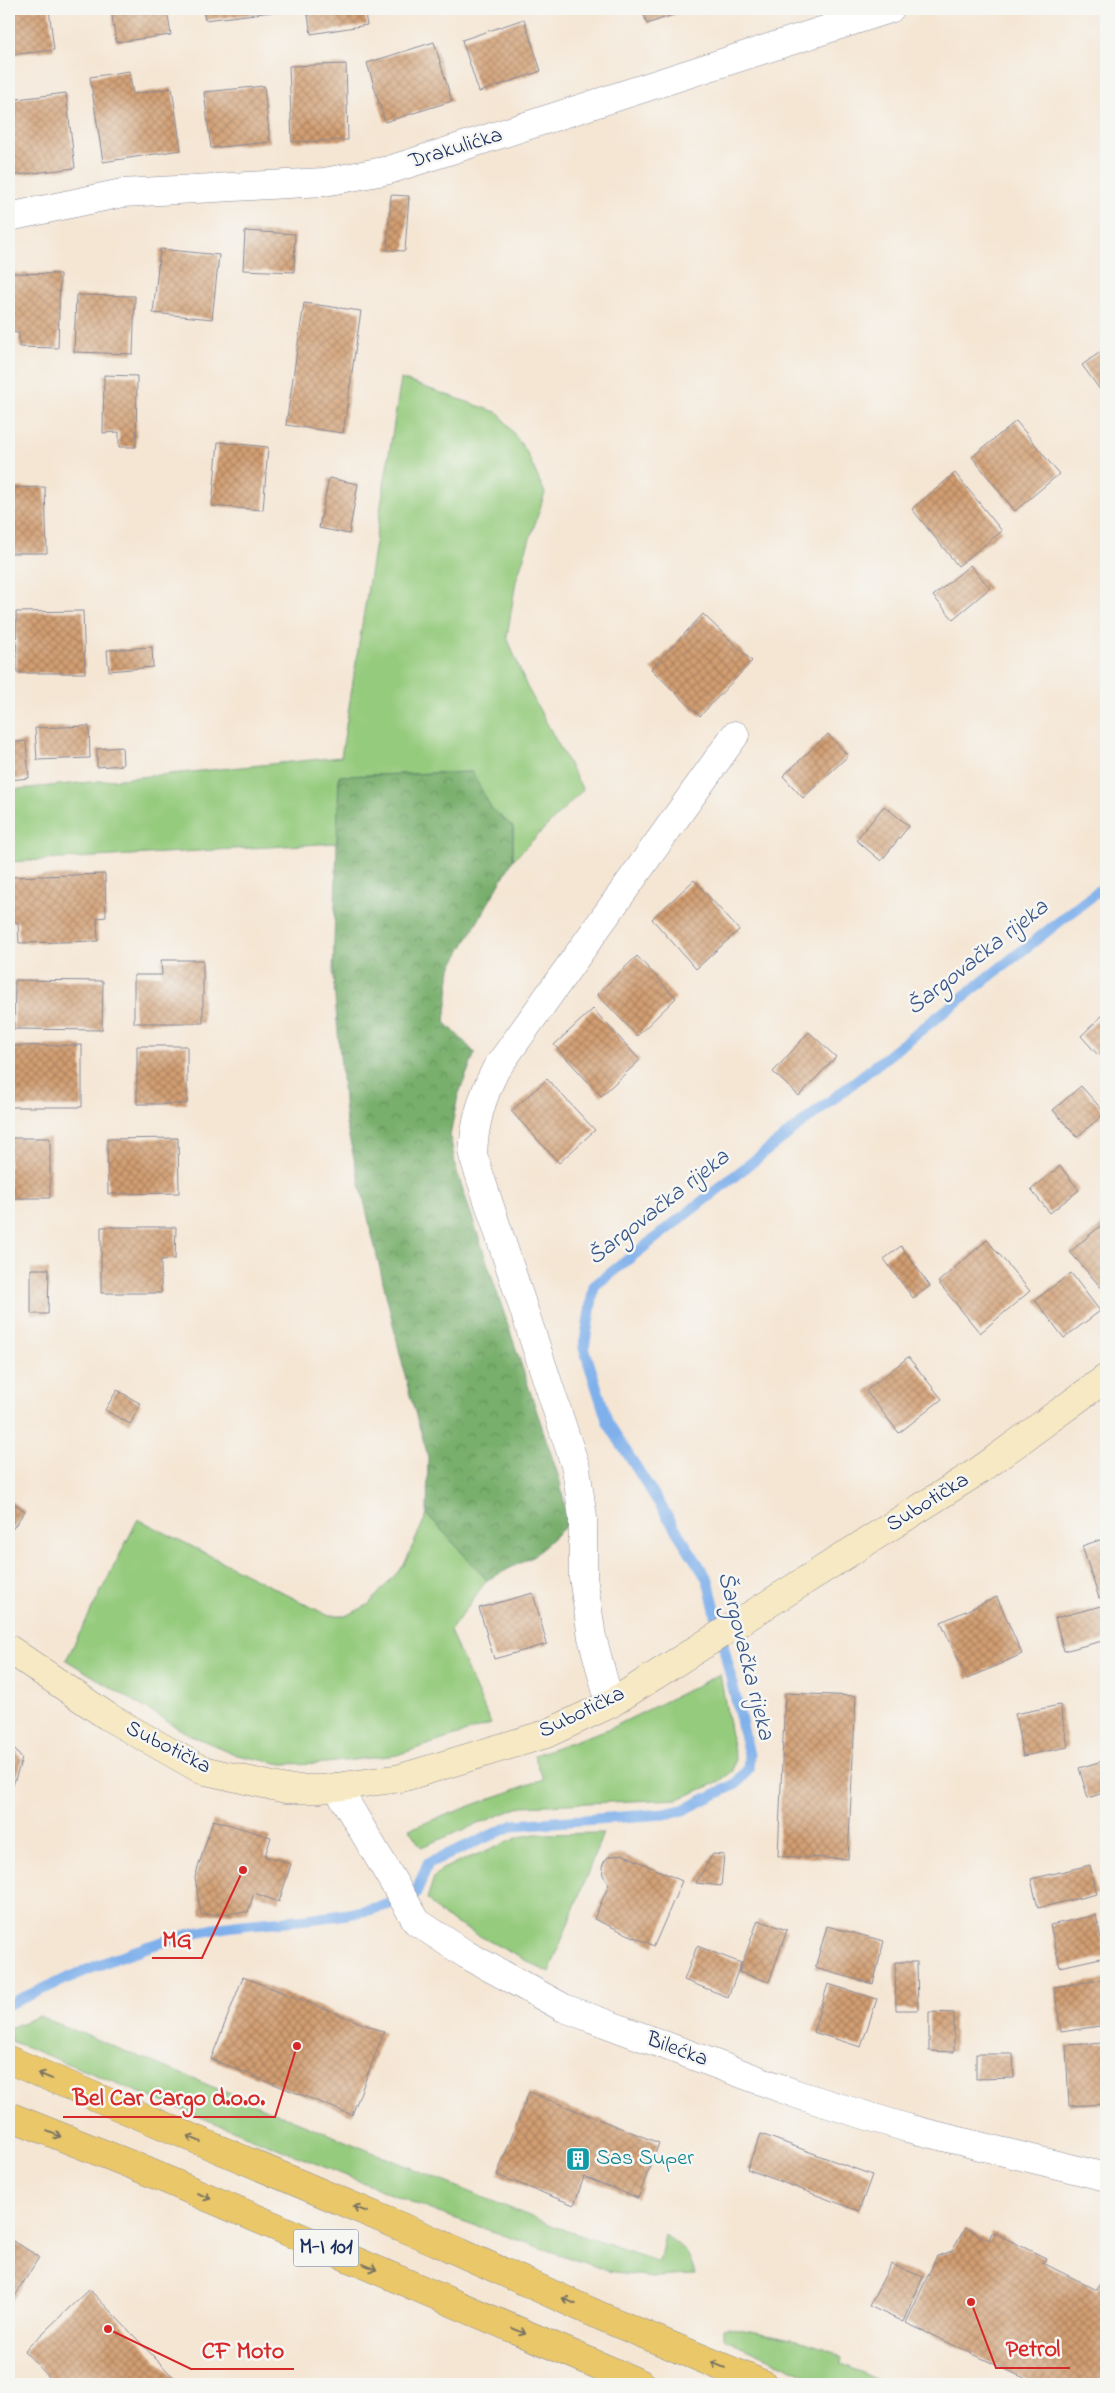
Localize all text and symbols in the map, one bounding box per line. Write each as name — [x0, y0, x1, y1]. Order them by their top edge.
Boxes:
street label: Drakulićka — [404, 120, 507, 179]
water label: Šargovačka rijeka — [899, 891, 1057, 1025]
water label: Šargovačka rijeka — [580, 1141, 738, 1275]
street label: Subotička — [880, 1465, 976, 1541]
water label: Šargovačka rijeka — [707, 1568, 783, 1745]
street label: Subotička — [533, 1678, 631, 1748]
street label: Subotička — [120, 1713, 216, 1783]
callout: MG — [152, 1919, 202, 1958]
text: MG — [162, 1924, 192, 1959]
street label: Bilećka — [641, 2024, 712, 2076]
one-way arrow — [38, 2070, 53, 2080]
callout: Bel Car Cargo d.o.o. — [63, 2078, 275, 2117]
text: Bel Car Cargo d.o.o. — [72, 2082, 265, 2118]
one-way arrow — [46, 2130, 61, 2139]
one-way arrow — [187, 2133, 202, 2142]
place label: Sas Super — [596, 2143, 694, 2175]
building icon: Sas Super — [565, 2146, 591, 2172]
one-way arrow — [196, 2191, 211, 2201]
one-way arrow — [353, 2204, 368, 2214]
road number: M-I 101 — [294, 2230, 358, 2266]
one-way arrow — [362, 2262, 377, 2272]
one-way arrow — [562, 2296, 577, 2306]
one-way arrow — [511, 2326, 526, 2336]
callout: Petrol — [996, 2329, 1070, 2368]
callout: CF Moto — [191, 2330, 294, 2369]
text: Petrol — [1006, 2333, 1060, 2368]
text: CF Moto — [202, 2335, 284, 2370]
one-way arrow — [711, 2360, 726, 2370]

